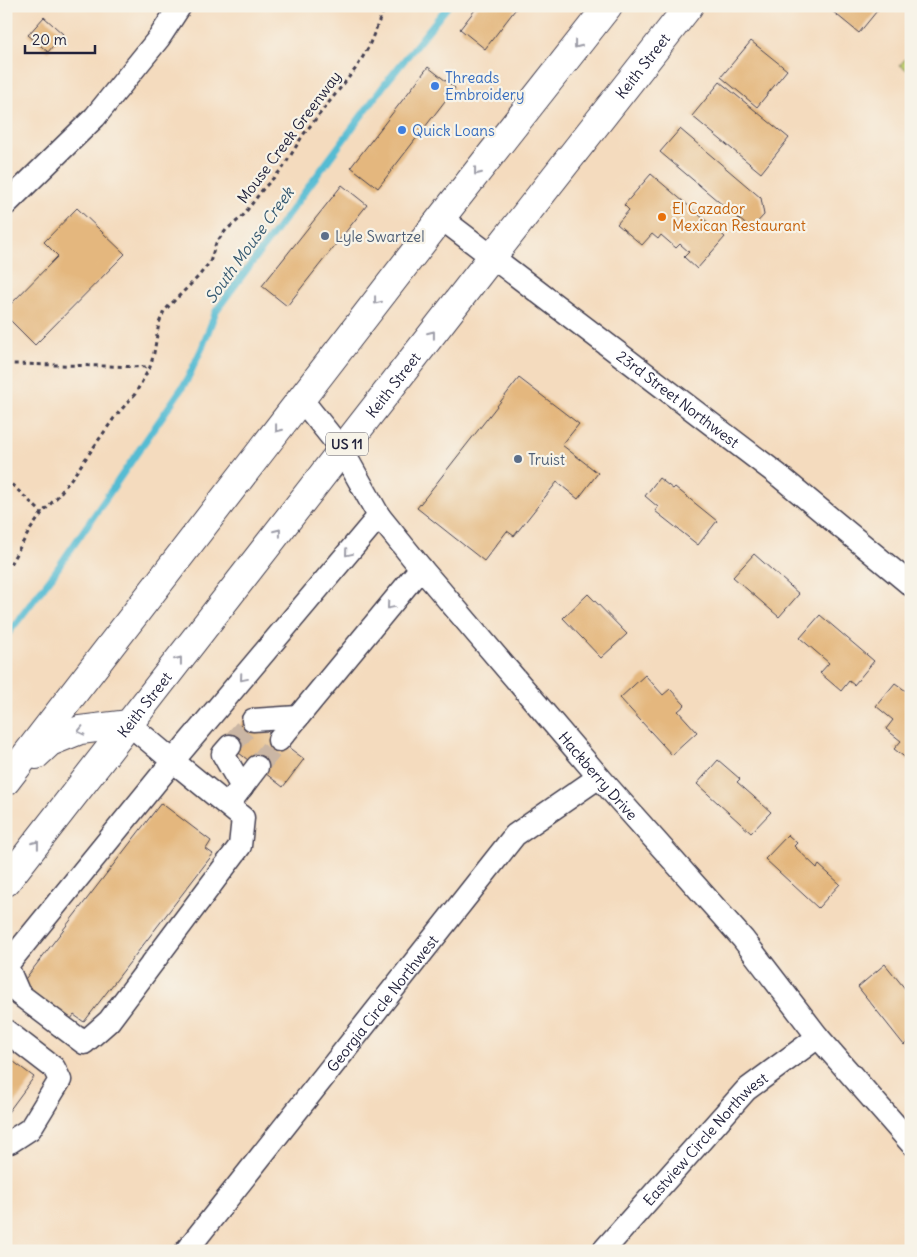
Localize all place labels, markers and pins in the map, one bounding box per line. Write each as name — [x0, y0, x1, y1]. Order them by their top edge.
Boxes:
place label: Threads Embroidery — [445, 68, 524, 104]
marker: Threads Embroidery — [429, 80, 441, 92]
place label: Quick Loans — [412, 121, 495, 140]
marker: Quick Loans — [396, 124, 408, 136]
place label: El Cazador Mexican Restaurant — [672, 199, 806, 235]
marker: El Cazador Mexican Restaurant — [656, 211, 668, 223]
place label: Lyle Swartzel — [335, 227, 425, 246]
marker: Lyle Swartzel — [319, 230, 331, 242]
place label: Truist — [528, 450, 565, 469]
marker: Truist — [512, 453, 524, 465]

